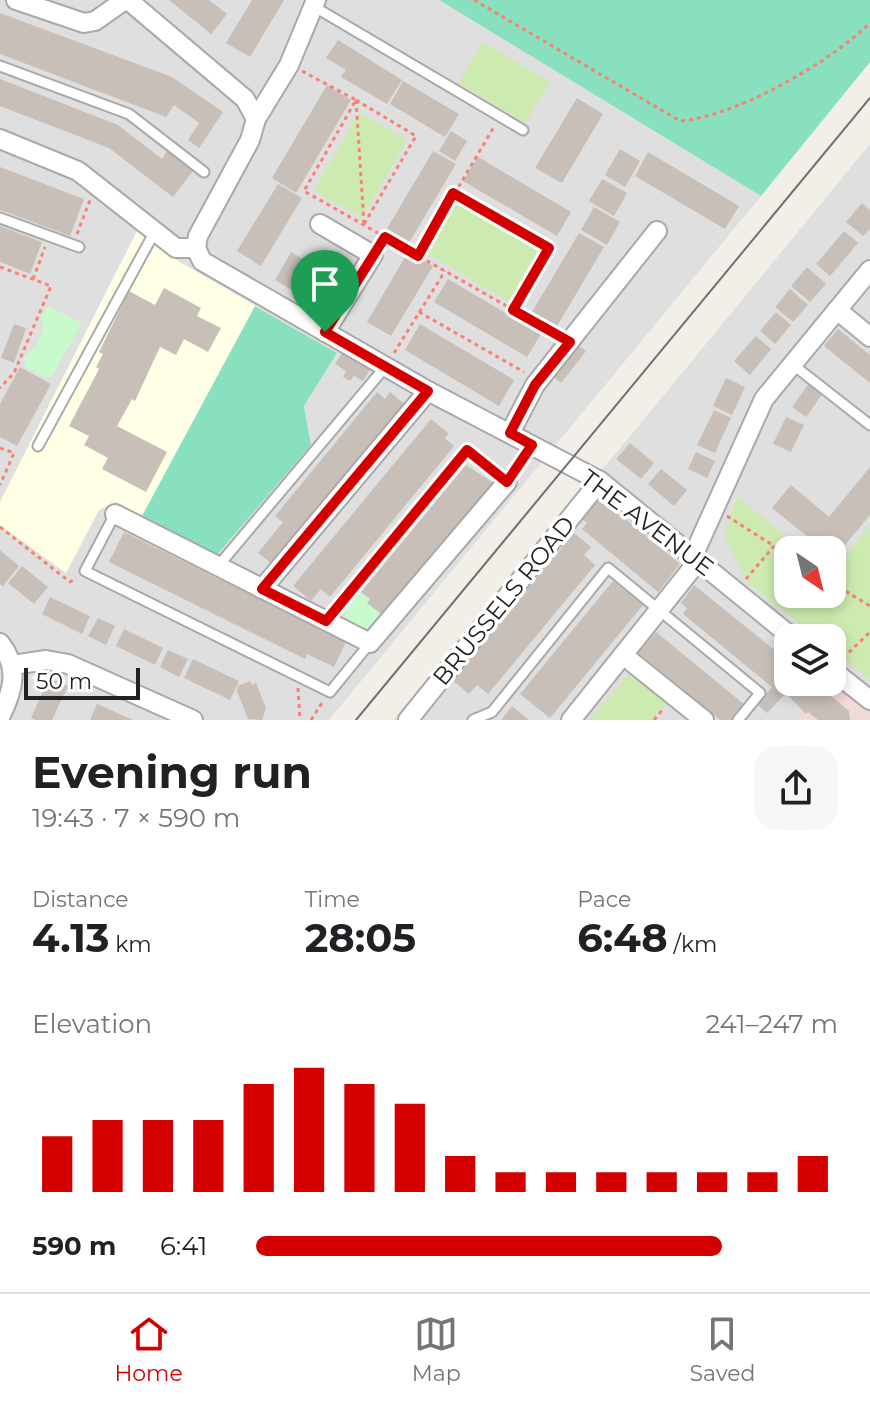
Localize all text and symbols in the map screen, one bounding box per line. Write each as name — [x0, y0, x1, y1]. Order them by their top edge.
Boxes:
pin — [291, 250, 359, 332]
icon: arrive — [303, 262, 347, 306]
street label: THE AVENUE — [575, 463, 720, 582]
street label: BRUSSELS ROAD — [426, 510, 581, 691]
north arrow — [774, 536, 846, 608]
map controls — [774, 536, 846, 696]
button: layers — [774, 624, 846, 696]
scale bar — [24, 664, 140, 700]
text: 50 m — [36, 668, 92, 695]
text: Evening run — [32, 745, 312, 799]
button: share — [754, 746, 838, 830]
text: 19:43 · 7 × 590 m — [32, 802, 240, 834]
text: Distance — [32, 886, 129, 913]
text: Time — [305, 886, 360, 913]
text: Pace — [577, 886, 631, 913]
text: 4.13 — [32, 913, 110, 962]
text: 28:05 — [305, 913, 416, 962]
text: 6:48 — [577, 913, 668, 962]
text: km — [110, 931, 152, 958]
text: /km — [668, 931, 717, 958]
text: Elevation — [32, 1008, 152, 1040]
text: 241–247 m — [705, 1008, 838, 1040]
text: 590 m — [32, 1230, 116, 1262]
text: 6:41 — [160, 1230, 207, 1262]
tab: Home — [114, 1312, 183, 1387]
tab: Map — [412, 1312, 461, 1387]
tab: Saved — [689, 1312, 756, 1387]

